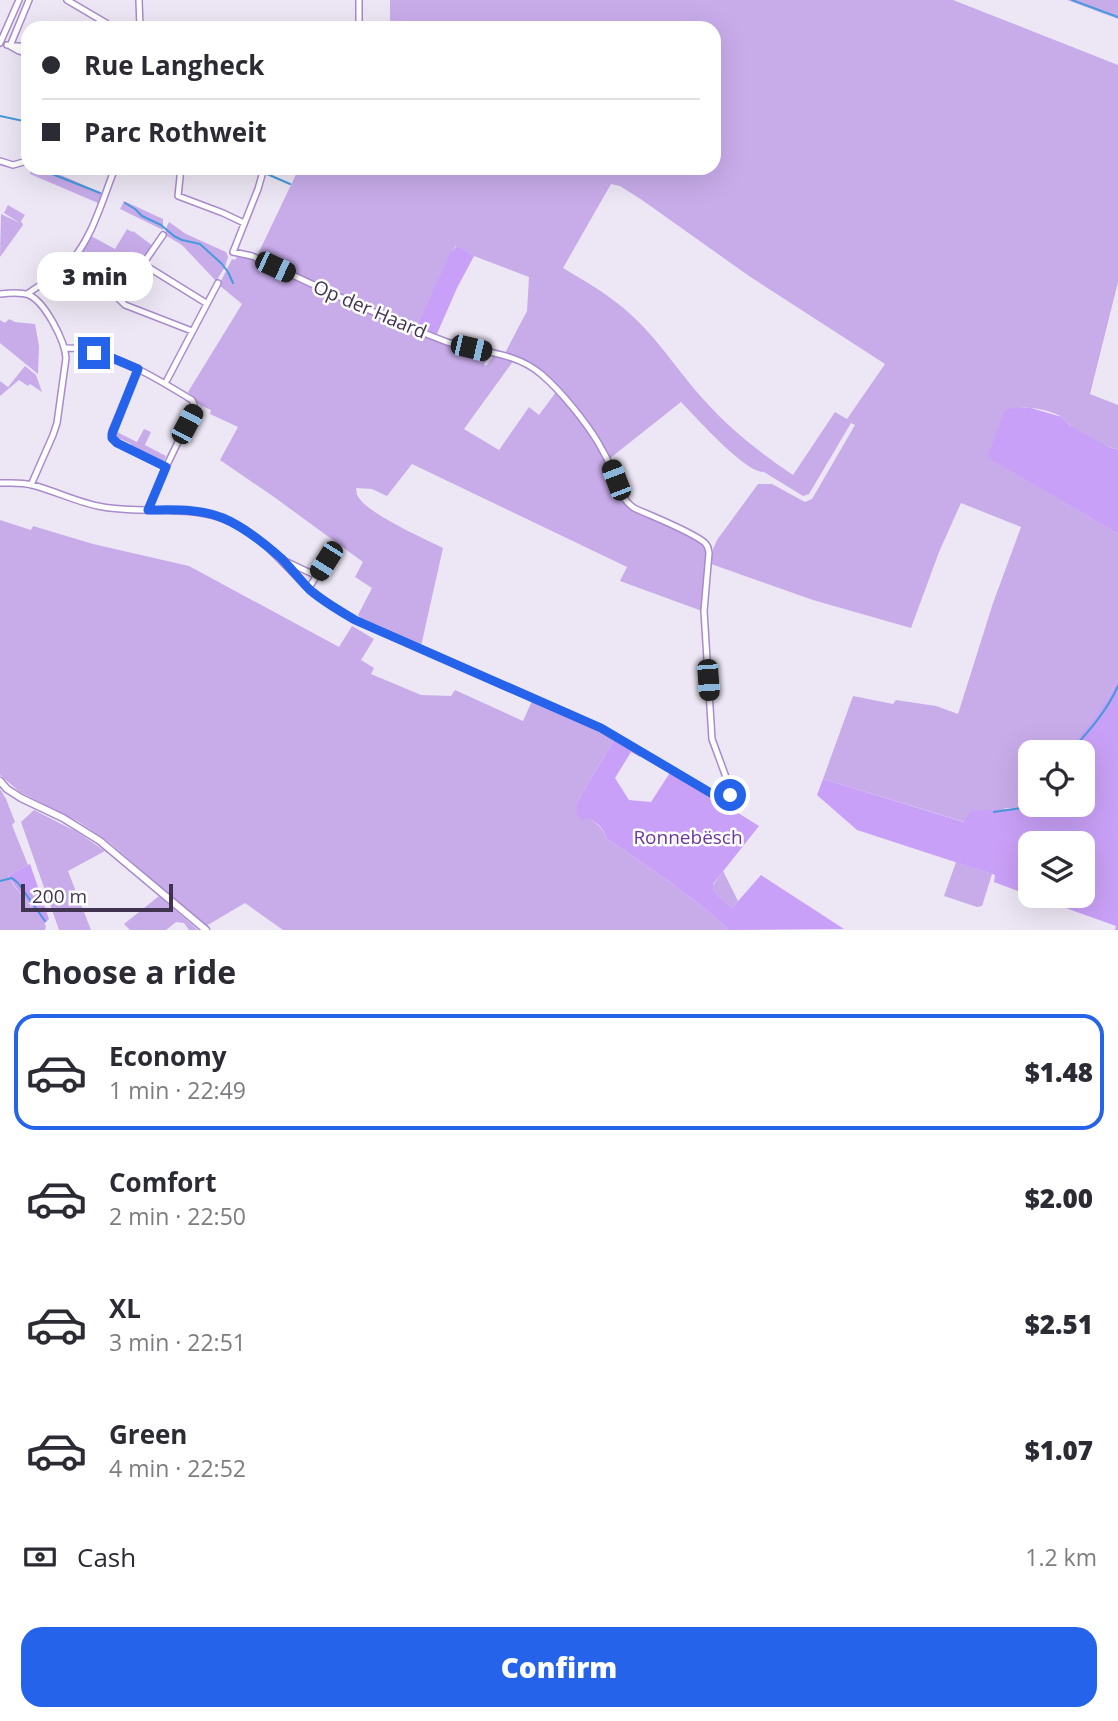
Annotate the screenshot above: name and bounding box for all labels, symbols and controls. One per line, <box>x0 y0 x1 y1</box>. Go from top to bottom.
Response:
text: Rue Langheck <box>84 47 264 83</box>
text: Parc Rothweit <box>84 114 266 150</box>
car <box>252 249 299 285</box>
callout: 3 min <box>36 252 152 300</box>
text: 3 min <box>62 260 128 292</box>
street label: Op der Haard <box>309 273 431 345</box>
car <box>449 333 494 363</box>
route end <box>78 337 110 369</box>
car <box>168 401 207 447</box>
car <box>599 457 634 503</box>
car <box>306 538 347 584</box>
car <box>697 658 720 702</box>
map controls <box>1018 740 1095 908</box>
button: locate <box>1018 740 1095 817</box>
route start <box>714 779 746 811</box>
park label: Ronnebësch <box>633 824 743 850</box>
button: layers <box>1018 831 1095 908</box>
scale bar <box>21 881 173 913</box>
text: 200 m <box>32 883 87 909</box>
text: Choose a ride <box>21 950 236 993</box>
text: Economy <box>109 1038 227 1074</box>
icon: car <box>25 1041 88 1104</box>
text: $1.48 <box>1025 1054 1093 1090</box>
text: 1 min · 22:49 <box>109 1074 246 1106</box>
text: Comfort <box>109 1164 216 1200</box>
icon: car <box>25 1167 88 1230</box>
text: $2.00 <box>1025 1180 1093 1216</box>
text: 2 min · 22:50 <box>109 1200 246 1232</box>
text: XL <box>109 1290 141 1326</box>
icon: car <box>25 1293 88 1356</box>
text: $2.51 <box>1025 1306 1093 1342</box>
text: 3 min · 22:51 <box>109 1326 246 1358</box>
text: Green <box>109 1416 187 1452</box>
icon: car <box>25 1419 88 1482</box>
text: $1.07 <box>1025 1432 1093 1468</box>
text: 4 min · 22:52 <box>109 1452 246 1484</box>
icon: cash <box>21 1538 59 1576</box>
text: Cash <box>77 1539 136 1575</box>
text: 1.2 km <box>1025 1541 1097 1573</box>
button: Confirm <box>21 1627 1097 1707</box>

